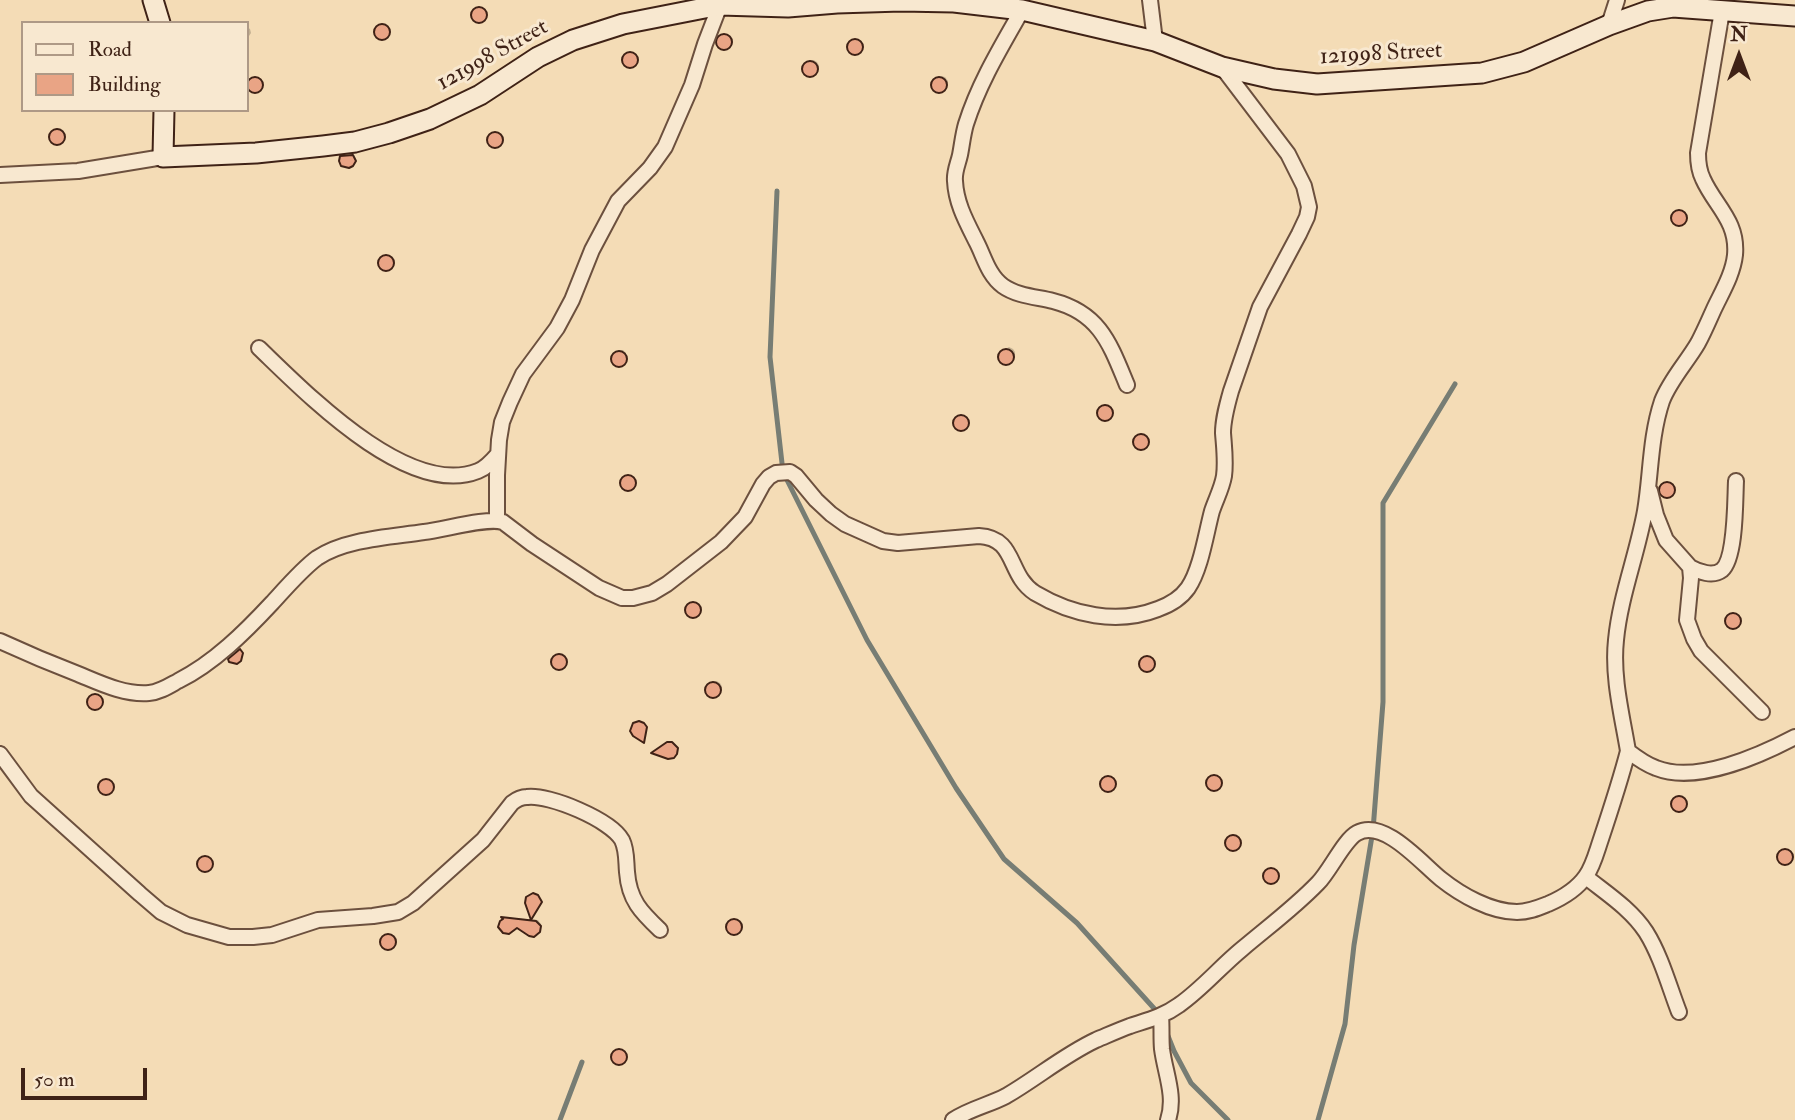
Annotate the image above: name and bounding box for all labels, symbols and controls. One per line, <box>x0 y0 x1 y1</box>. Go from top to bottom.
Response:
street label: 121998 Street <box>433 14 553 98</box>
legend <box>21 21 248 112</box>
north arrow <box>1704 21 1774 91</box>
text: N <box>1730 23 1748 47</box>
text: Road <box>88 36 132 63</box>
street label: 121998 Street <box>1319 38 1443 72</box>
text: Building <box>88 71 161 98</box>
scale bar <box>24 1054 150 1098</box>
text: 50 m <box>34 1066 75 1093</box>

